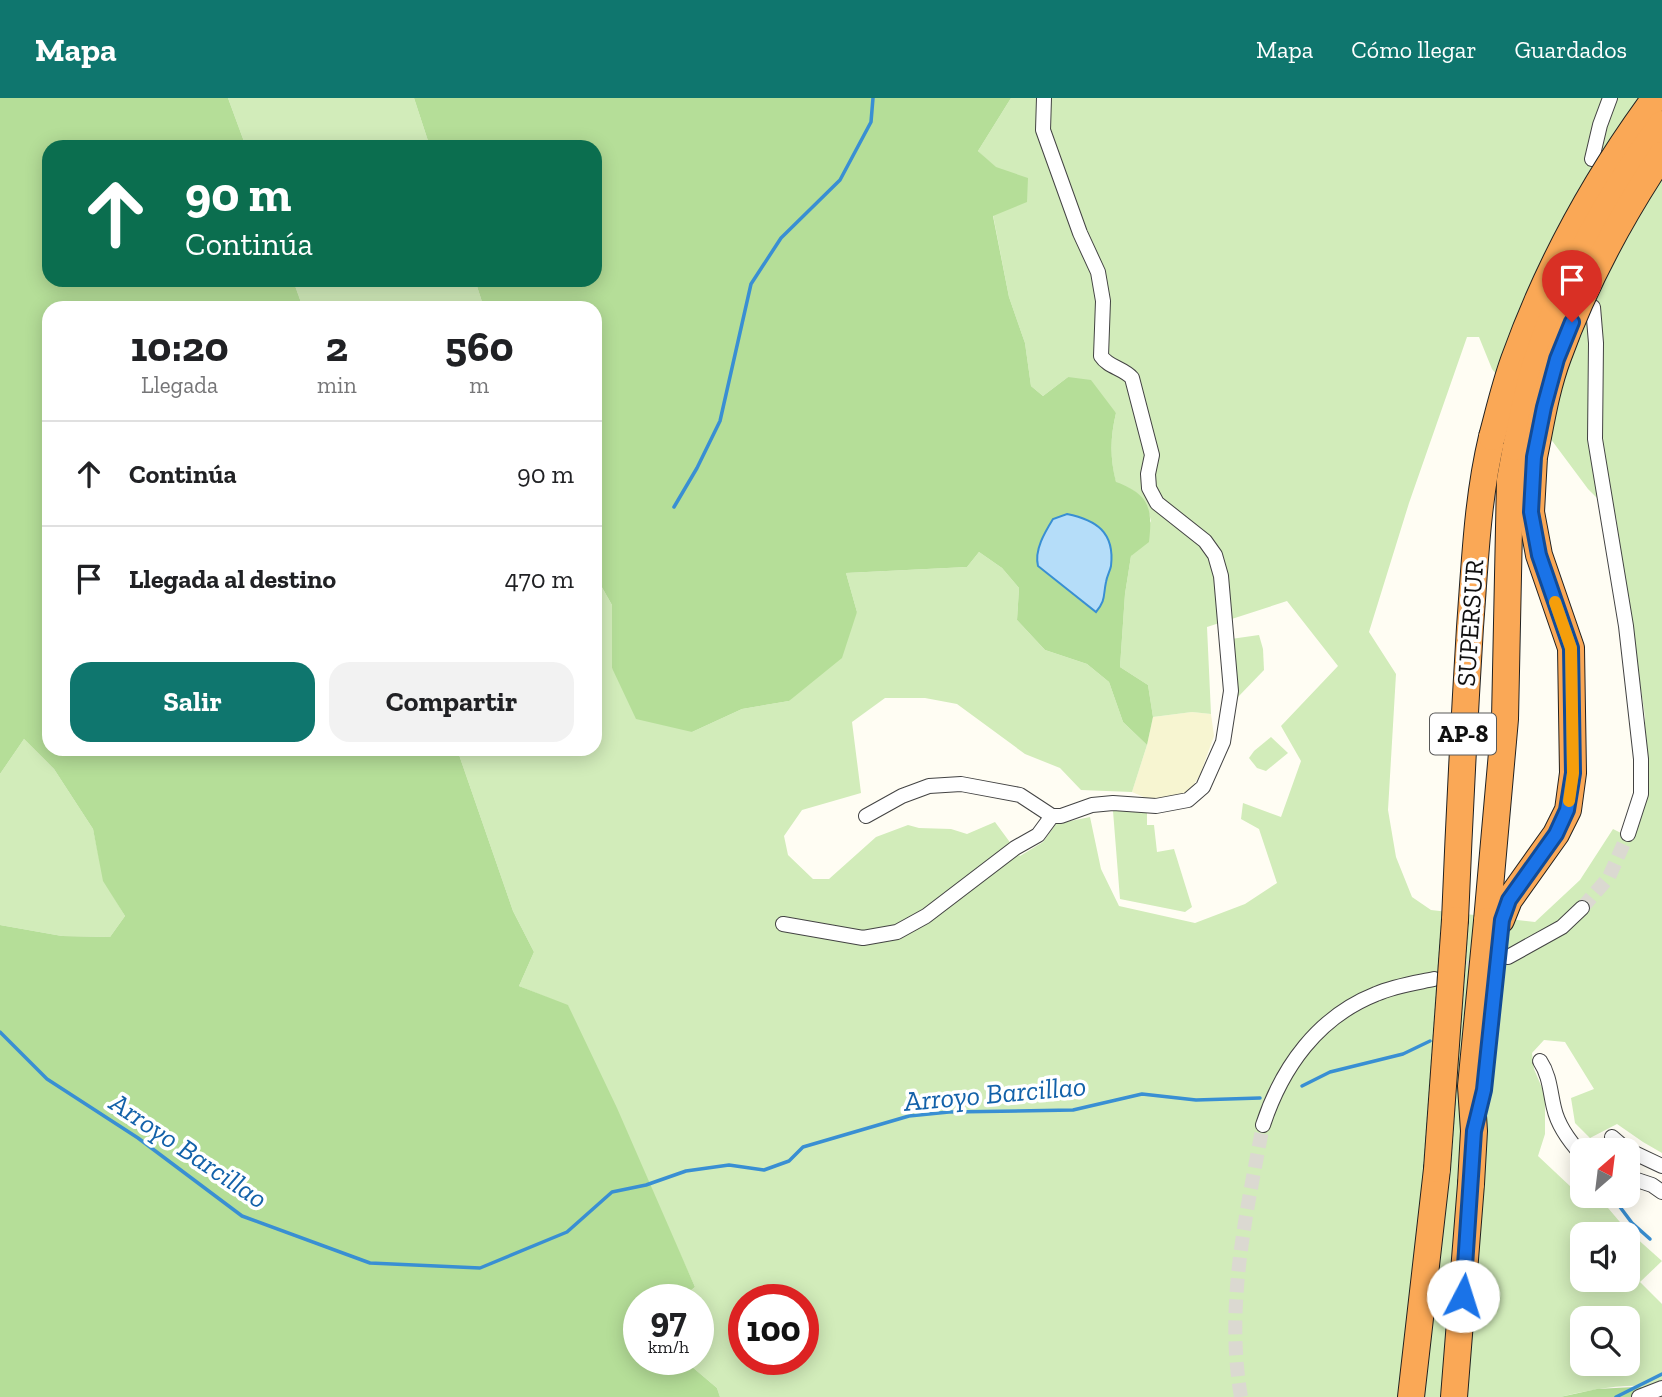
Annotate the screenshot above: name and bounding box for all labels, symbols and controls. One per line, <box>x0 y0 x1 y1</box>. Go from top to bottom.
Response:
text: Mapa <box>35 30 117 69</box>
text: Mapa <box>1256 35 1313 64</box>
text: Cómo llegar <box>1351 35 1477 64</box>
text: Guardados <box>1515 35 1627 64</box>
text: 90 m <box>185 165 292 224</box>
icon: ahead <box>70 168 161 259</box>
text: Continúa <box>185 225 313 263</box>
pin <box>1542 250 1602 322</box>
icon: arrive <box>1553 261 1591 299</box>
text: 10:20 <box>130 321 229 372</box>
text: 2 <box>326 321 348 372</box>
text: 560 <box>445 321 514 372</box>
text: Llegada <box>141 371 218 399</box>
text: min <box>317 371 357 399</box>
text: m <box>469 371 489 399</box>
icon: ahead <box>70 455 108 493</box>
text: Continúa <box>129 458 237 490</box>
text: 90 m <box>517 458 574 490</box>
street label: SUPERSUR <box>1450 558 1490 688</box>
icon: arrive <box>70 560 108 598</box>
text: Llegada al destino <box>129 563 336 595</box>
text: 470 m <box>505 563 574 595</box>
button: Salir <box>70 662 315 742</box>
button: Compartir <box>329 662 574 742</box>
road number: AP-8 <box>1430 714 1496 754</box>
water label: Arroyo Barcillao <box>902 1069 1088 1118</box>
water label: Arroyo Barcillao <box>103 1085 274 1215</box>
north arrow <box>1570 1138 1640 1208</box>
map controls <box>1570 1138 1640 1376</box>
button: sound <box>1570 1222 1640 1292</box>
position arrow <box>1426 1259 1500 1333</box>
speed limit sign: 100 <box>728 1284 819 1375</box>
text: 97 <box>650 1299 687 1341</box>
button: search <box>1570 1306 1640 1376</box>
text: km/h <box>648 1336 689 1358</box>

